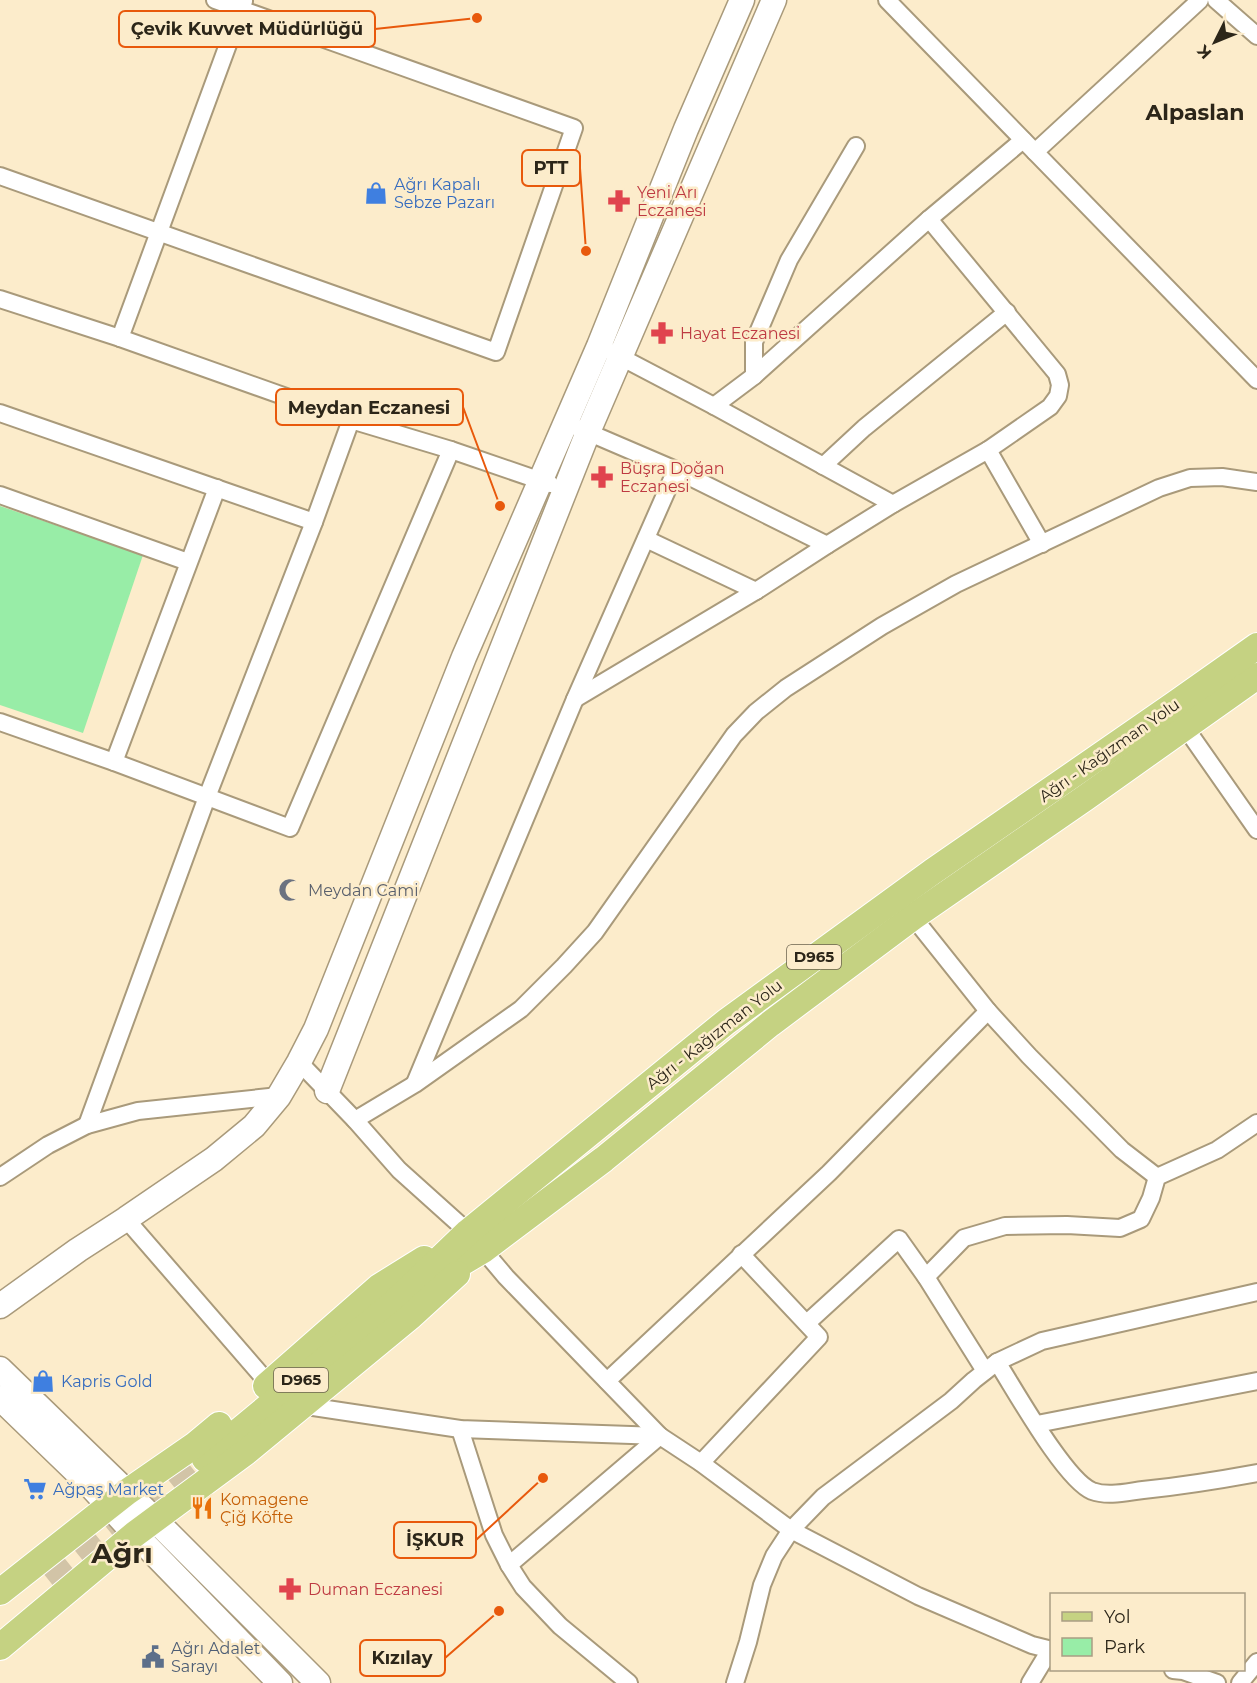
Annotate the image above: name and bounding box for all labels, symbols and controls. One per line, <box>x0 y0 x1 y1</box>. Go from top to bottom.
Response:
callout: Çevik Kuvvet Müdürlüğü <box>119 11 375 47</box>
north arrow <box>1185 12 1245 72</box>
text: Çevik Kuvvet Müdürlüğü <box>131 18 363 40</box>
text: K <box>1193 40 1215 63</box>
district label: Alpaslan <box>1144 99 1245 126</box>
callout: PTT <box>522 150 580 186</box>
text: PTT <box>534 157 569 179</box>
place label: Ağrı Kapalı Sebze Pazarı <box>394 175 495 212</box>
shop icon: Ağrı Kapalı Sebze Pazarı <box>363 180 389 206</box>
place label: Yeni Arı Eczanesi <box>637 183 707 220</box>
pharmacy icon: Yeni Arı Eczanesi <box>606 188 632 214</box>
pharmacy icon: Hayat Eczanesi <box>649 320 675 346</box>
place label: Hayat Eczanesi <box>680 324 800 343</box>
callout: Meydan Eczanesi <box>276 389 463 425</box>
text: Meydan Eczanesi <box>288 397 450 419</box>
place label: Büşra Doğan Eczanesi <box>620 459 725 496</box>
pharmacy icon: Büşra Doğan Eczanesi <box>589 464 615 490</box>
street label: Ağrı - Kağızman Yolu <box>1035 695 1183 806</box>
mosque icon: Meydan Cami <box>277 877 303 903</box>
place label: Meydan Cami <box>308 881 419 900</box>
road number: D965 <box>787 945 841 969</box>
street label: Ağrı - Kağızman Yolu <box>643 975 786 1093</box>
shop icon: Kapris Gold <box>30 1368 56 1394</box>
road number: D965 <box>274 1368 328 1392</box>
place label: Kapris Gold <box>61 1372 153 1391</box>
supermarket icon: Ağpaş Market <box>22 1476 48 1502</box>
place label: Ağpaş Market <box>53 1480 164 1499</box>
place label: Komagene Çiğ Köfte <box>220 1490 309 1527</box>
restaurant icon: Komagene Çiğ Köfte <box>189 1495 215 1521</box>
callout: İŞKUR <box>394 1522 476 1558</box>
text: İŞKUR <box>406 1529 464 1551</box>
district label: Ağrı <box>90 1536 153 1570</box>
pharmacy icon: Duman Eczanesi <box>277 1576 303 1602</box>
place label: Duman Eczanesi <box>308 1580 443 1599</box>
legend <box>1050 1593 1245 1671</box>
text: Yol <box>1104 1606 1130 1628</box>
text: Park <box>1104 1636 1145 1658</box>
place label: Ağrı Adalet Sarayı <box>171 1639 261 1676</box>
callout: Kızılay <box>360 1640 445 1676</box>
public building icon: Ağrı Adalet Sarayı <box>140 1644 166 1670</box>
text: Kızılay <box>372 1647 433 1669</box>

